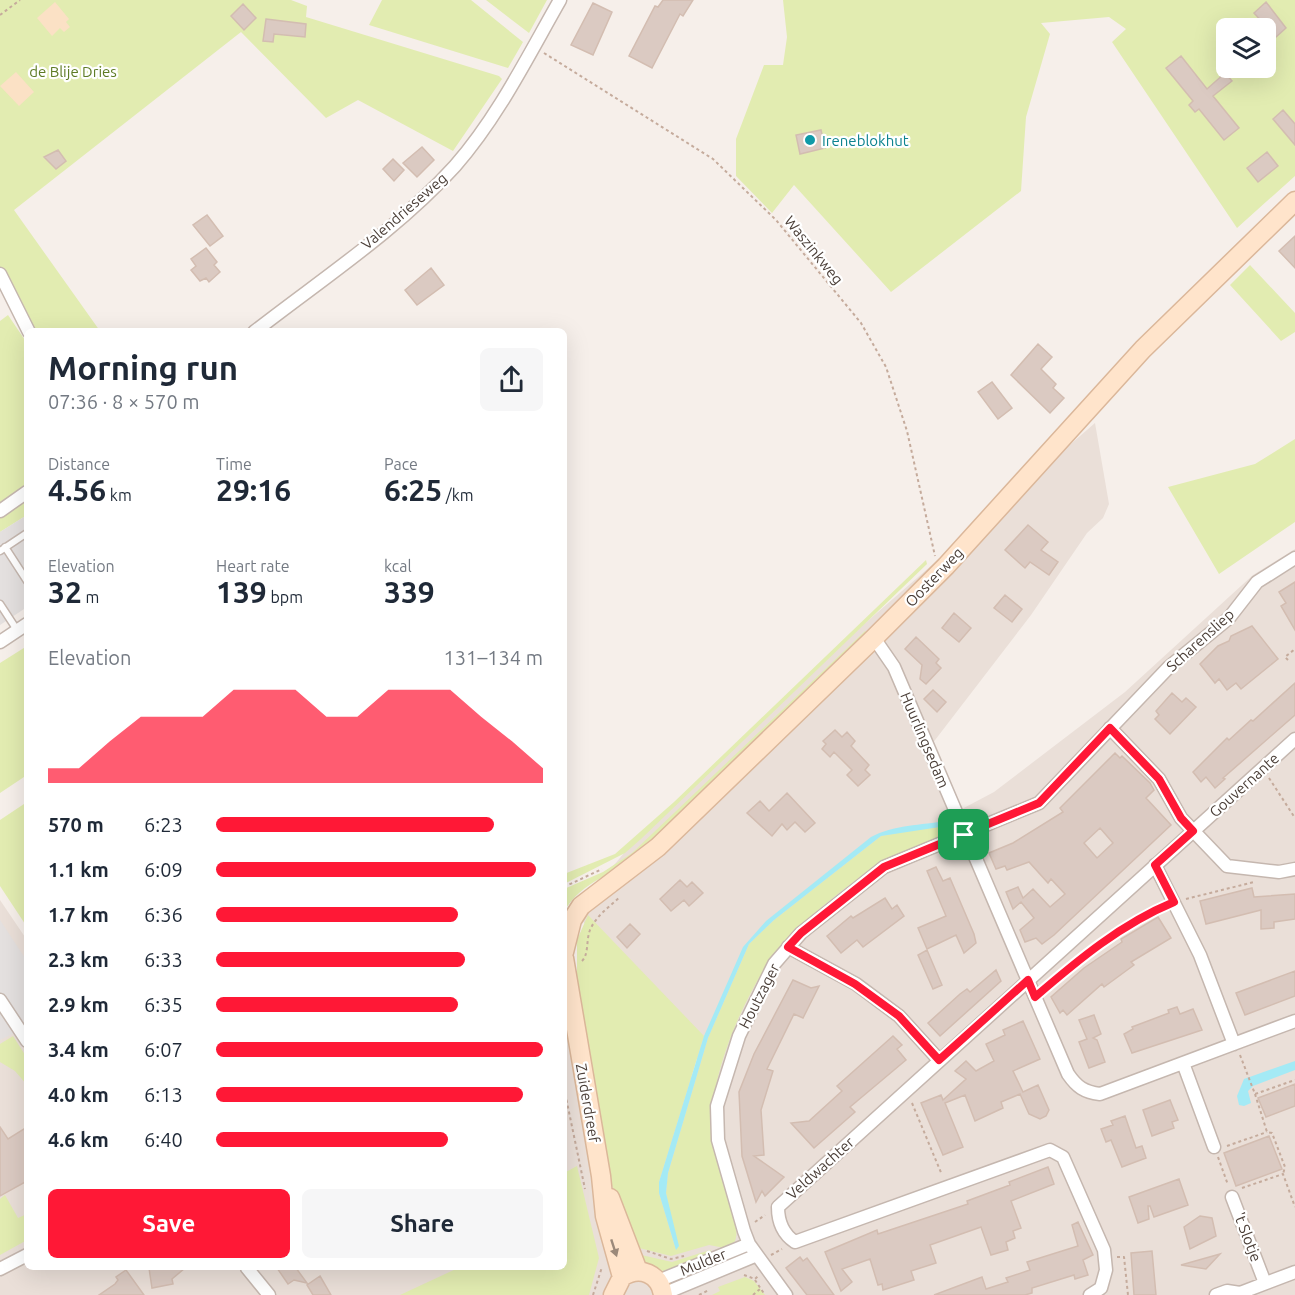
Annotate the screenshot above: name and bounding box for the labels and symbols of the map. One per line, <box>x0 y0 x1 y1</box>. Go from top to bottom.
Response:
park label: de Blije Dries <box>29 63 117 80</box>
place label: Ireneblokhut <box>822 132 909 149</box>
marker: Ireneblokhut <box>803 133 817 147</box>
street label: Valendrieseweg <box>358 169 450 253</box>
street label: Waszinkweg <box>781 212 847 288</box>
street label: Oosterweg <box>902 544 966 610</box>
street label: Scharensliep <box>1163 605 1237 675</box>
street label: Huurlingsedam <box>897 690 953 790</box>
street label: Gouvernante <box>1206 749 1282 821</box>
pin <box>938 809 989 860</box>
street label: Houtzager <box>735 960 783 1031</box>
street label: Zuiderdreef <box>573 1062 603 1144</box>
street label: Veldwachter <box>783 1133 857 1203</box>
street label: 't Slotje <box>1231 1210 1265 1264</box>
one-way arrow <box>610 1239 619 1257</box>
street label: Mulder <box>677 1245 729 1279</box>

